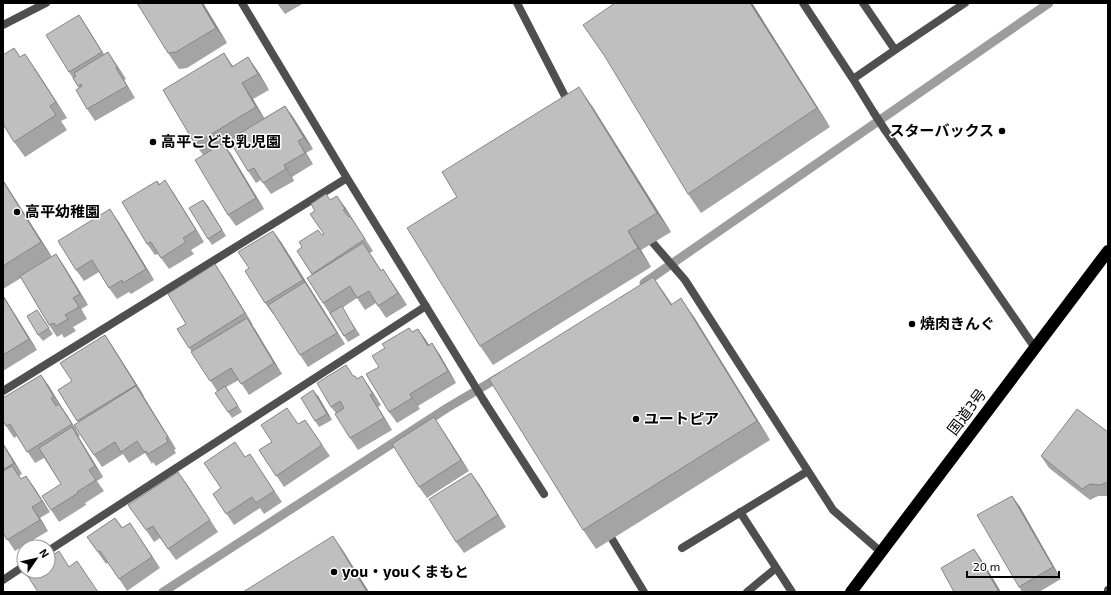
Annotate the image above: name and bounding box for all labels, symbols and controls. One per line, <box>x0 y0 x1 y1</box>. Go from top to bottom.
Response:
place label: スターバックス <box>890 121 994 139</box>
marker: スターバックス <box>997 126 1007 136</box>
place label: 高平こども乳児園 <box>161 132 281 150</box>
marker: 高平こども乳児園 <box>148 137 158 147</box>
place label: 高平幼稚園 <box>25 202 100 220</box>
marker: 高平幼稚園 <box>12 207 22 217</box>
place label: 焼肉きんぐ <box>920 314 995 332</box>
marker: 焼肉きんぐ <box>907 319 917 329</box>
street label: 国道3号 <box>943 385 989 438</box>
place label: ユートピア <box>644 409 719 427</box>
marker: ユートピア <box>631 414 641 424</box>
north arrow <box>16 539 56 579</box>
text: N <box>37 546 52 560</box>
scale bar <box>967 553 1059 579</box>
text: 20 m <box>973 559 1000 573</box>
place label: you・youくまもと <box>342 562 469 581</box>
marker: you・youくまもと <box>329 567 339 577</box>

